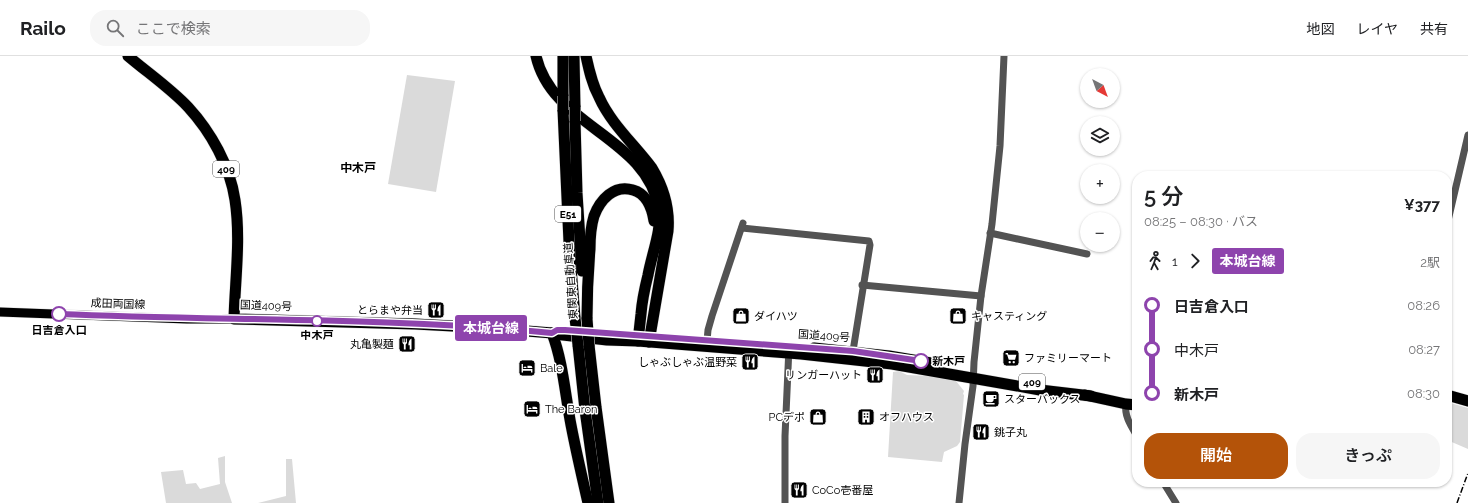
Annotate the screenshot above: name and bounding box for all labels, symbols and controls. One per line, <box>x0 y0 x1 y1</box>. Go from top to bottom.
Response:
search box <box>90 10 370 46</box>
text: Railo <box>20 17 66 39</box>
icon: search <box>104 17 126 39</box>
text: ここで検索 <box>136 20 211 38</box>
text: 地図 <box>1306 21 1334 37</box>
text: レイヤ <box>1356 21 1398 37</box>
text: 共有 <box>1420 21 1448 37</box>
north arrow <box>1080 68 1120 108</box>
map controls <box>1080 68 1120 252</box>
button: layers <box>1080 116 1120 156</box>
road number: 409 <box>213 161 239 177</box>
district label: 中木戸 <box>340 161 376 175</box>
button: + <box>1080 164 1120 204</box>
text: 5 分 <box>1144 183 1184 209</box>
text: ¥377 <box>1404 196 1440 214</box>
road number: E51 <box>555 206 581 222</box>
button: − <box>1080 212 1120 252</box>
text: 08:25 – 08:30 · バス <box>1144 214 1258 229</box>
street label: 東関東自動車道 <box>562 242 580 320</box>
icon: walk <box>1144 250 1166 272</box>
icon: forward <box>1184 250 1206 272</box>
text: 本城台線 <box>1220 253 1276 269</box>
text: 1 <box>1172 254 1178 269</box>
text: 2駅 <box>1420 255 1440 270</box>
street label: 成田両国線 <box>90 297 146 311</box>
text: 日吉倉入口 <box>1174 298 1249 316</box>
text: 08:26 <box>1407 298 1440 313</box>
street label: 国道409号 <box>240 299 292 313</box>
restaurant icon: とらまや弁当 <box>426 300 446 320</box>
place label: とらまや弁当 <box>357 304 423 317</box>
marker: 日吉倉入口 <box>51 306 67 322</box>
shop icon: ダイハツ <box>731 306 751 326</box>
shop icon: キャスティング <box>948 306 968 326</box>
place label: ダイハツ <box>754 310 798 323</box>
place label: キャスティング <box>971 310 1047 323</box>
marker: 中木戸 <box>311 315 323 327</box>
line badge: 本城台線 <box>463 315 519 341</box>
text: 本城台線 <box>463 320 519 336</box>
place label: 日吉倉入口 <box>32 324 87 337</box>
street label: 国道409号 <box>798 328 850 344</box>
place label: 中木戸 <box>301 329 334 342</box>
restaurant icon: 丸亀製麺 <box>397 334 417 354</box>
place label: 丸亀製麺 <box>350 338 394 351</box>
text: 中木戸 <box>1174 342 1219 360</box>
text: 08:27 <box>1408 342 1440 357</box>
supermarket icon: ファミリーマート <box>1001 348 1021 368</box>
restaurant icon: しゃぶしゃぶ温野菜 <box>740 352 760 372</box>
place label: ファミリーマート <box>1024 352 1112 365</box>
marker: 新木戸 <box>913 353 929 369</box>
place label: 新木戸 <box>932 355 965 368</box>
place label: しゃぶしゃぶ温野菜 <box>638 356 737 369</box>
hotel icon: Bale <box>517 358 537 378</box>
place label: Bale <box>540 362 563 375</box>
restaurant icon: リンガーハット <box>865 365 885 385</box>
place label: リンガーハット <box>785 369 862 382</box>
road number: 409 <box>1019 374 1045 390</box>
text: 新木戸 <box>1174 386 1219 404</box>
text: 08:30 <box>1407 386 1440 401</box>
cafe icon: スターバックス <box>981 389 1001 409</box>
place label: スターバックス <box>1004 393 1081 406</box>
hotel icon: The Baron <box>522 399 542 419</box>
place label: The Baron <box>545 403 597 416</box>
shop icon: PCデポ <box>808 407 828 427</box>
building icon: オフハウス <box>856 407 876 427</box>
place label: PCデポ <box>769 411 805 424</box>
place label: オフハウス <box>879 411 934 424</box>
restaurant icon: 銚子丸 <box>971 422 991 442</box>
place label: 銚子丸 <box>994 426 1027 439</box>
button: 開始 <box>1144 433 1288 479</box>
button: きっぷ <box>1296 433 1440 479</box>
restaurant icon: CoCo壱番屋 <box>789 480 809 500</box>
place label: CoCo壱番屋 <box>812 484 873 497</box>

